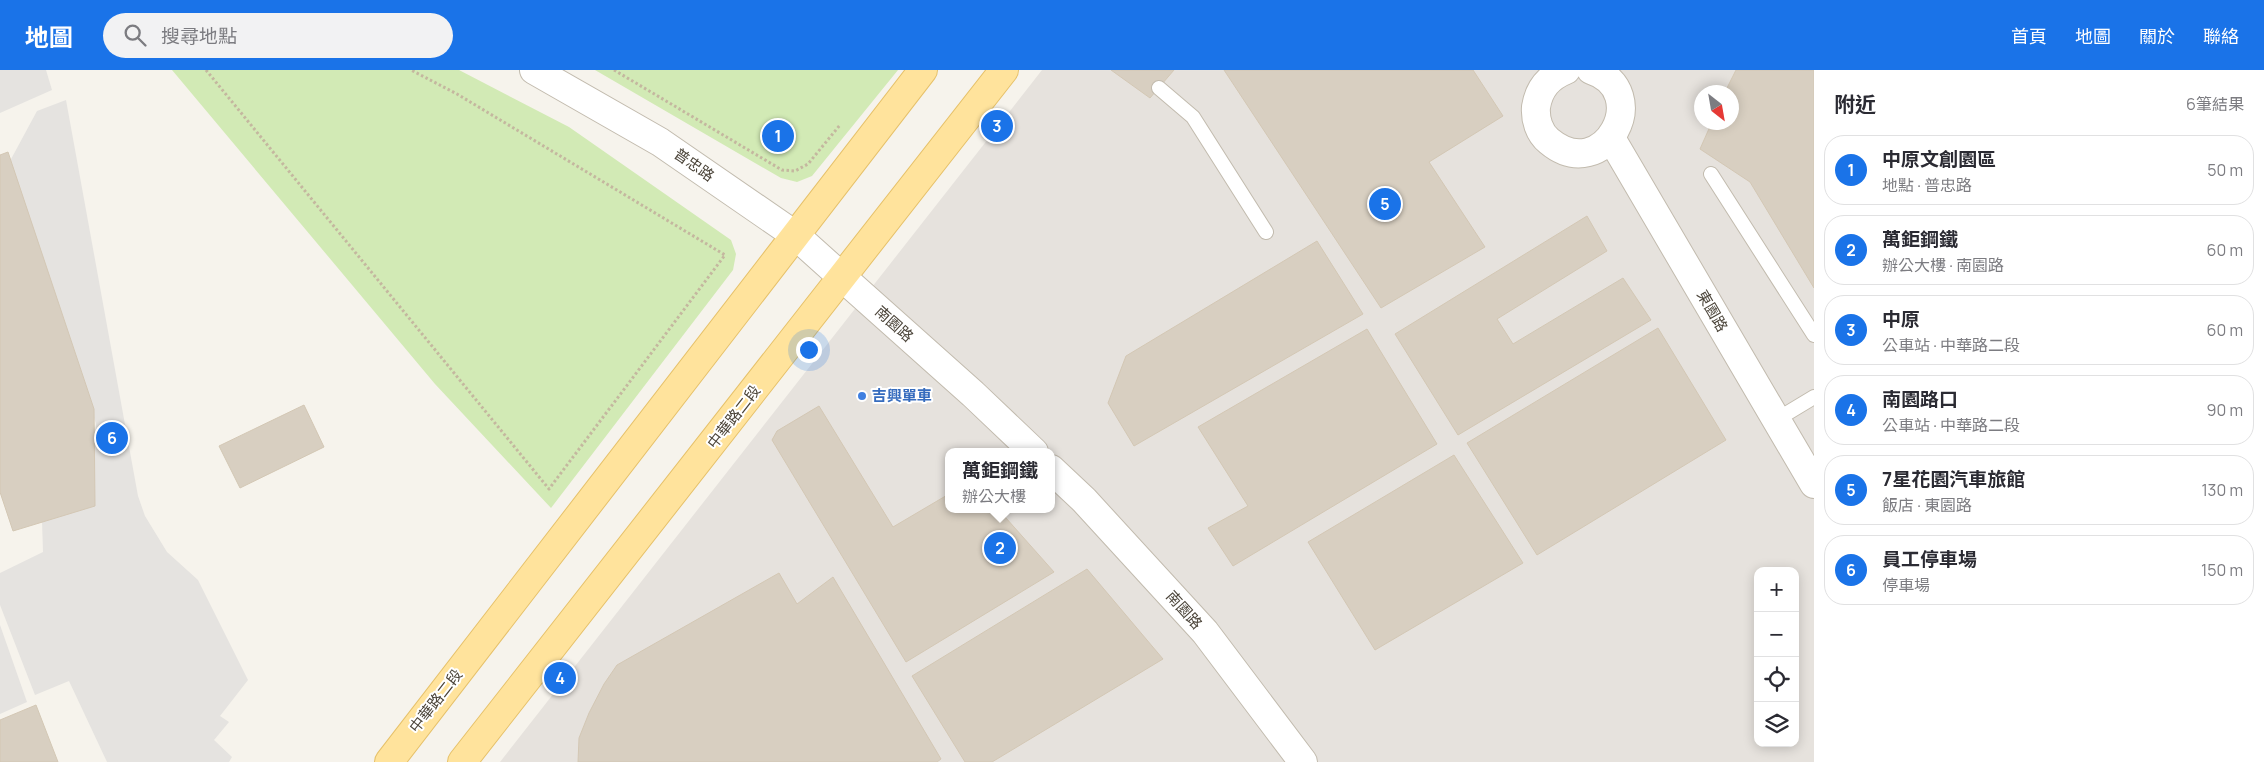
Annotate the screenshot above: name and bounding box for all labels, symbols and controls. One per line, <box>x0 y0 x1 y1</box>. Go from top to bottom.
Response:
search box <box>103 13 453 58</box>
text: 地圖 <box>25 20 73 53</box>
icon: search <box>121 21 149 49</box>
text: 搜尋地點 <box>161 23 237 49</box>
text: 首頁 <box>2011 24 2047 48</box>
text: 地圖 <box>2075 24 2111 48</box>
text: 關於 <box>2139 24 2175 48</box>
text: 聯絡 <box>2203 24 2239 48</box>
north arrow <box>1694 85 1739 130</box>
text: 附近 <box>1834 90 1876 118</box>
text: 6筆結果 <box>2186 93 2244 115</box>
pin: 3 <box>981 107 1013 145</box>
pin: 1 <box>762 117 794 155</box>
street label: 普忠路 <box>670 143 719 186</box>
text: 中原文創園區 <box>1882 146 1996 172</box>
text: 1 <box>1847 159 1855 181</box>
text: 50 m <box>2207 159 2243 181</box>
text: 地點 · 普忠路 <box>1882 174 1972 196</box>
pin: 5 <box>1369 185 1401 223</box>
text: 萬鉅鋼鐵 <box>1882 226 1958 252</box>
text: 2 <box>1846 239 1856 261</box>
text: 60 m <box>2207 239 2243 261</box>
text: 辦公大樓 · 南園路 <box>1882 254 2004 276</box>
street label: 東園路 <box>1692 286 1733 335</box>
street label: 南園路 <box>871 301 918 346</box>
text: 中原 <box>1882 306 1920 332</box>
text: 3 <box>1846 319 1856 341</box>
text: 60 m <box>2207 319 2243 341</box>
text: 公車站 · 中華路二段 <box>1882 334 2020 356</box>
your location <box>796 337 822 363</box>
street label: 中華路二段 <box>702 381 765 453</box>
place label: 吉興單車 <box>872 385 932 406</box>
text: 南園路口 <box>1882 386 1958 412</box>
marker: 吉興單車 <box>856 390 868 402</box>
text: 4 <box>1846 399 1856 421</box>
text: 90 m <box>2207 399 2243 421</box>
text: 公車站 · 中華路二段 <box>1882 414 2020 436</box>
pin: 6 <box>96 419 128 457</box>
popup <box>945 448 1055 513</box>
text: 萬鉅鋼鐵 <box>962 457 1038 483</box>
text: 7星花園汽車旅館 <box>1882 466 2025 492</box>
text: 5 <box>1846 479 1856 501</box>
text: 130 m <box>2201 479 2243 501</box>
text: 辦公大樓 <box>962 485 1026 507</box>
text: 飯店 · 東園路 <box>1882 494 1972 516</box>
pin: 2 <box>984 529 1016 567</box>
text: 員工停車場 <box>1882 546 1977 572</box>
text: 6 <box>1846 559 1856 581</box>
text: 150 m <box>2201 559 2243 581</box>
map controls <box>1754 567 1799 747</box>
button: + <box>1754 567 1799 612</box>
text: 停車場 <box>1882 574 1930 596</box>
street label: 南園路 <box>1162 586 1207 633</box>
button: − <box>1754 612 1799 657</box>
button: locate <box>1754 657 1799 702</box>
pin: 4 <box>544 659 576 697</box>
street label: 中華路二段 <box>404 665 467 737</box>
button: layers <box>1754 702 1799 747</box>

